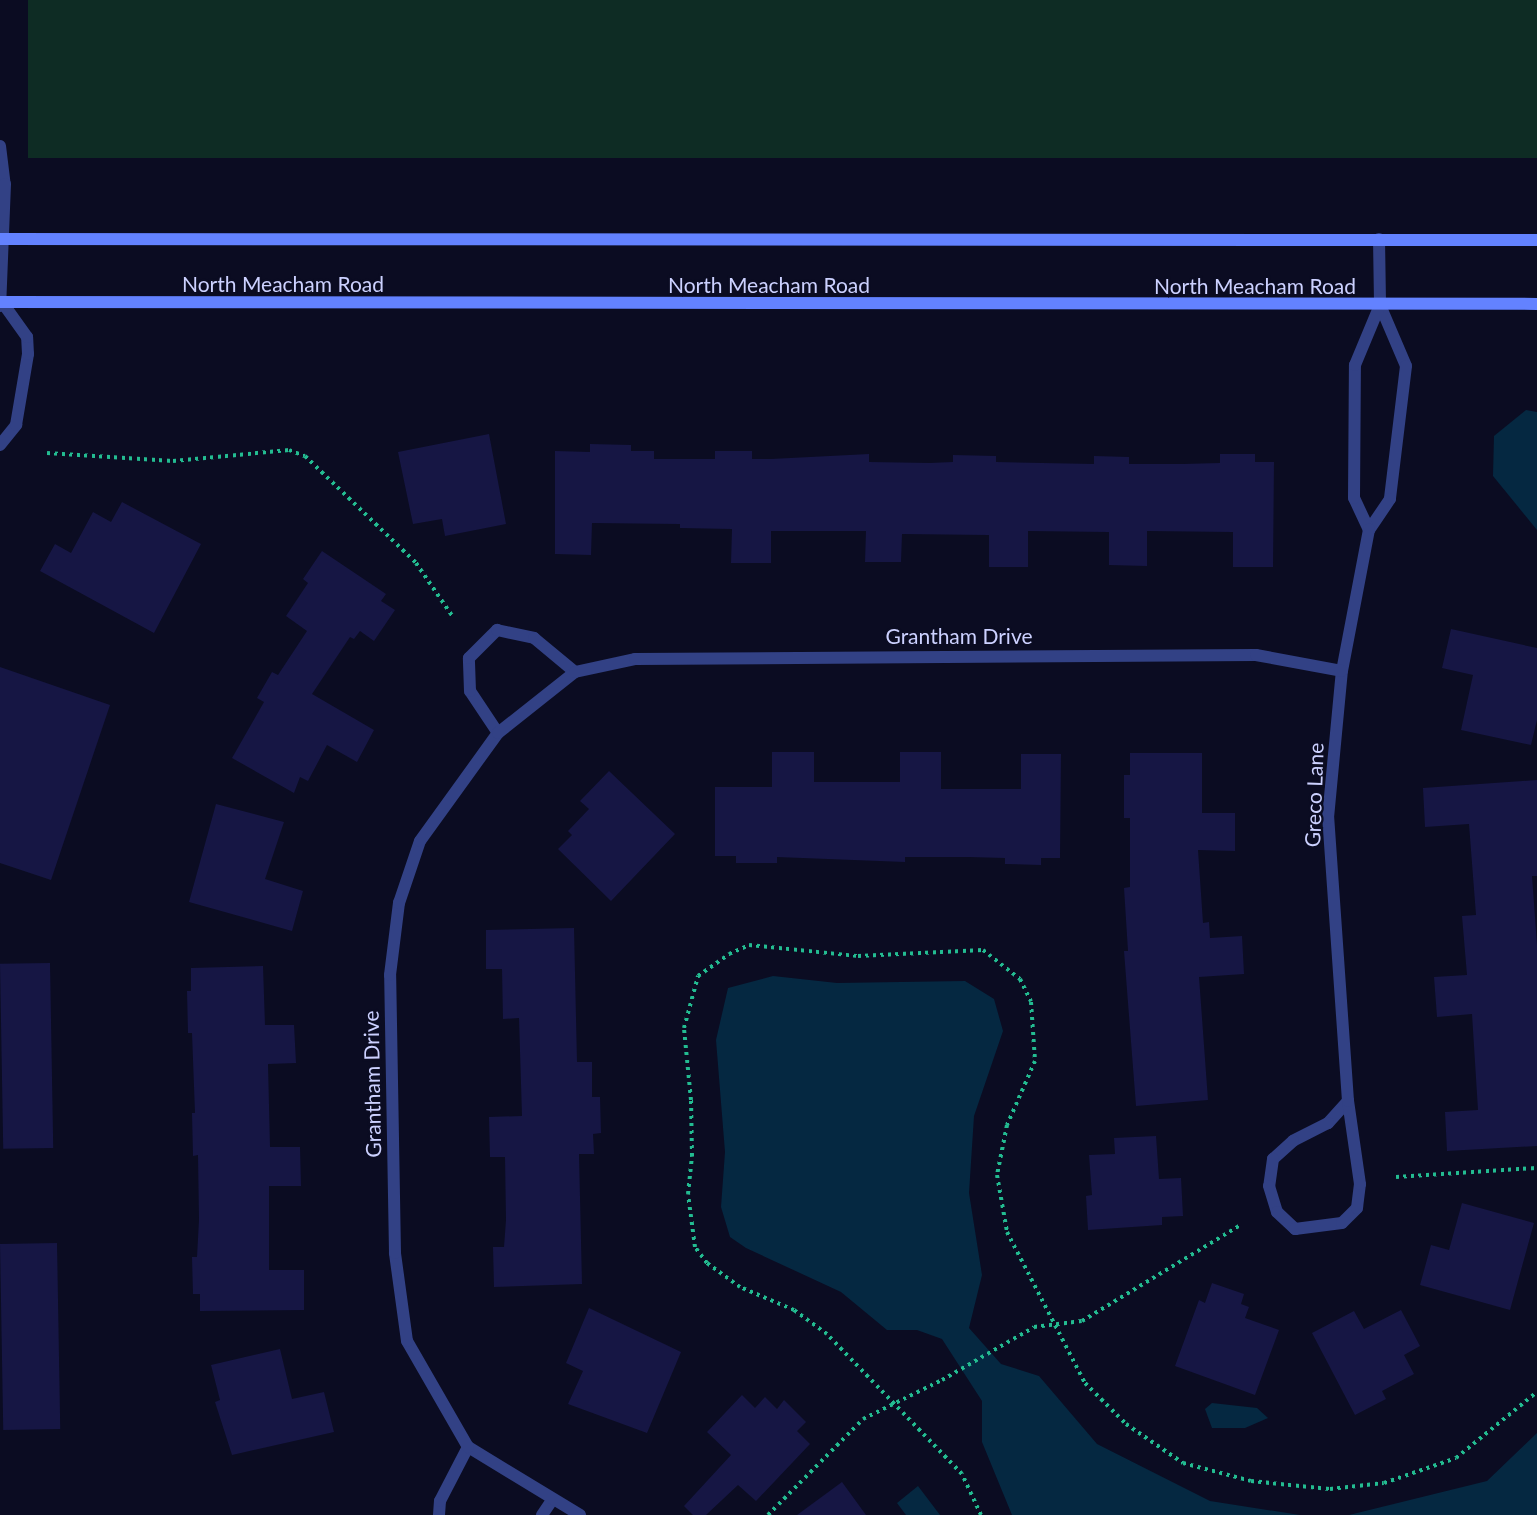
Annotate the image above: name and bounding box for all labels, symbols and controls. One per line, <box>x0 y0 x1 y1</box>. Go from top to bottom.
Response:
street label: North Meacham Road <box>182 271 384 297</box>
street label: North Meacham Road <box>668 272 870 298</box>
street label: North Meacham Road <box>1154 273 1356 299</box>
street label: Grantham Drive <box>885 623 1033 649</box>
street label: Greco Lane <box>1300 742 1328 848</box>
street label: Grantham Drive <box>358 1010 386 1158</box>

